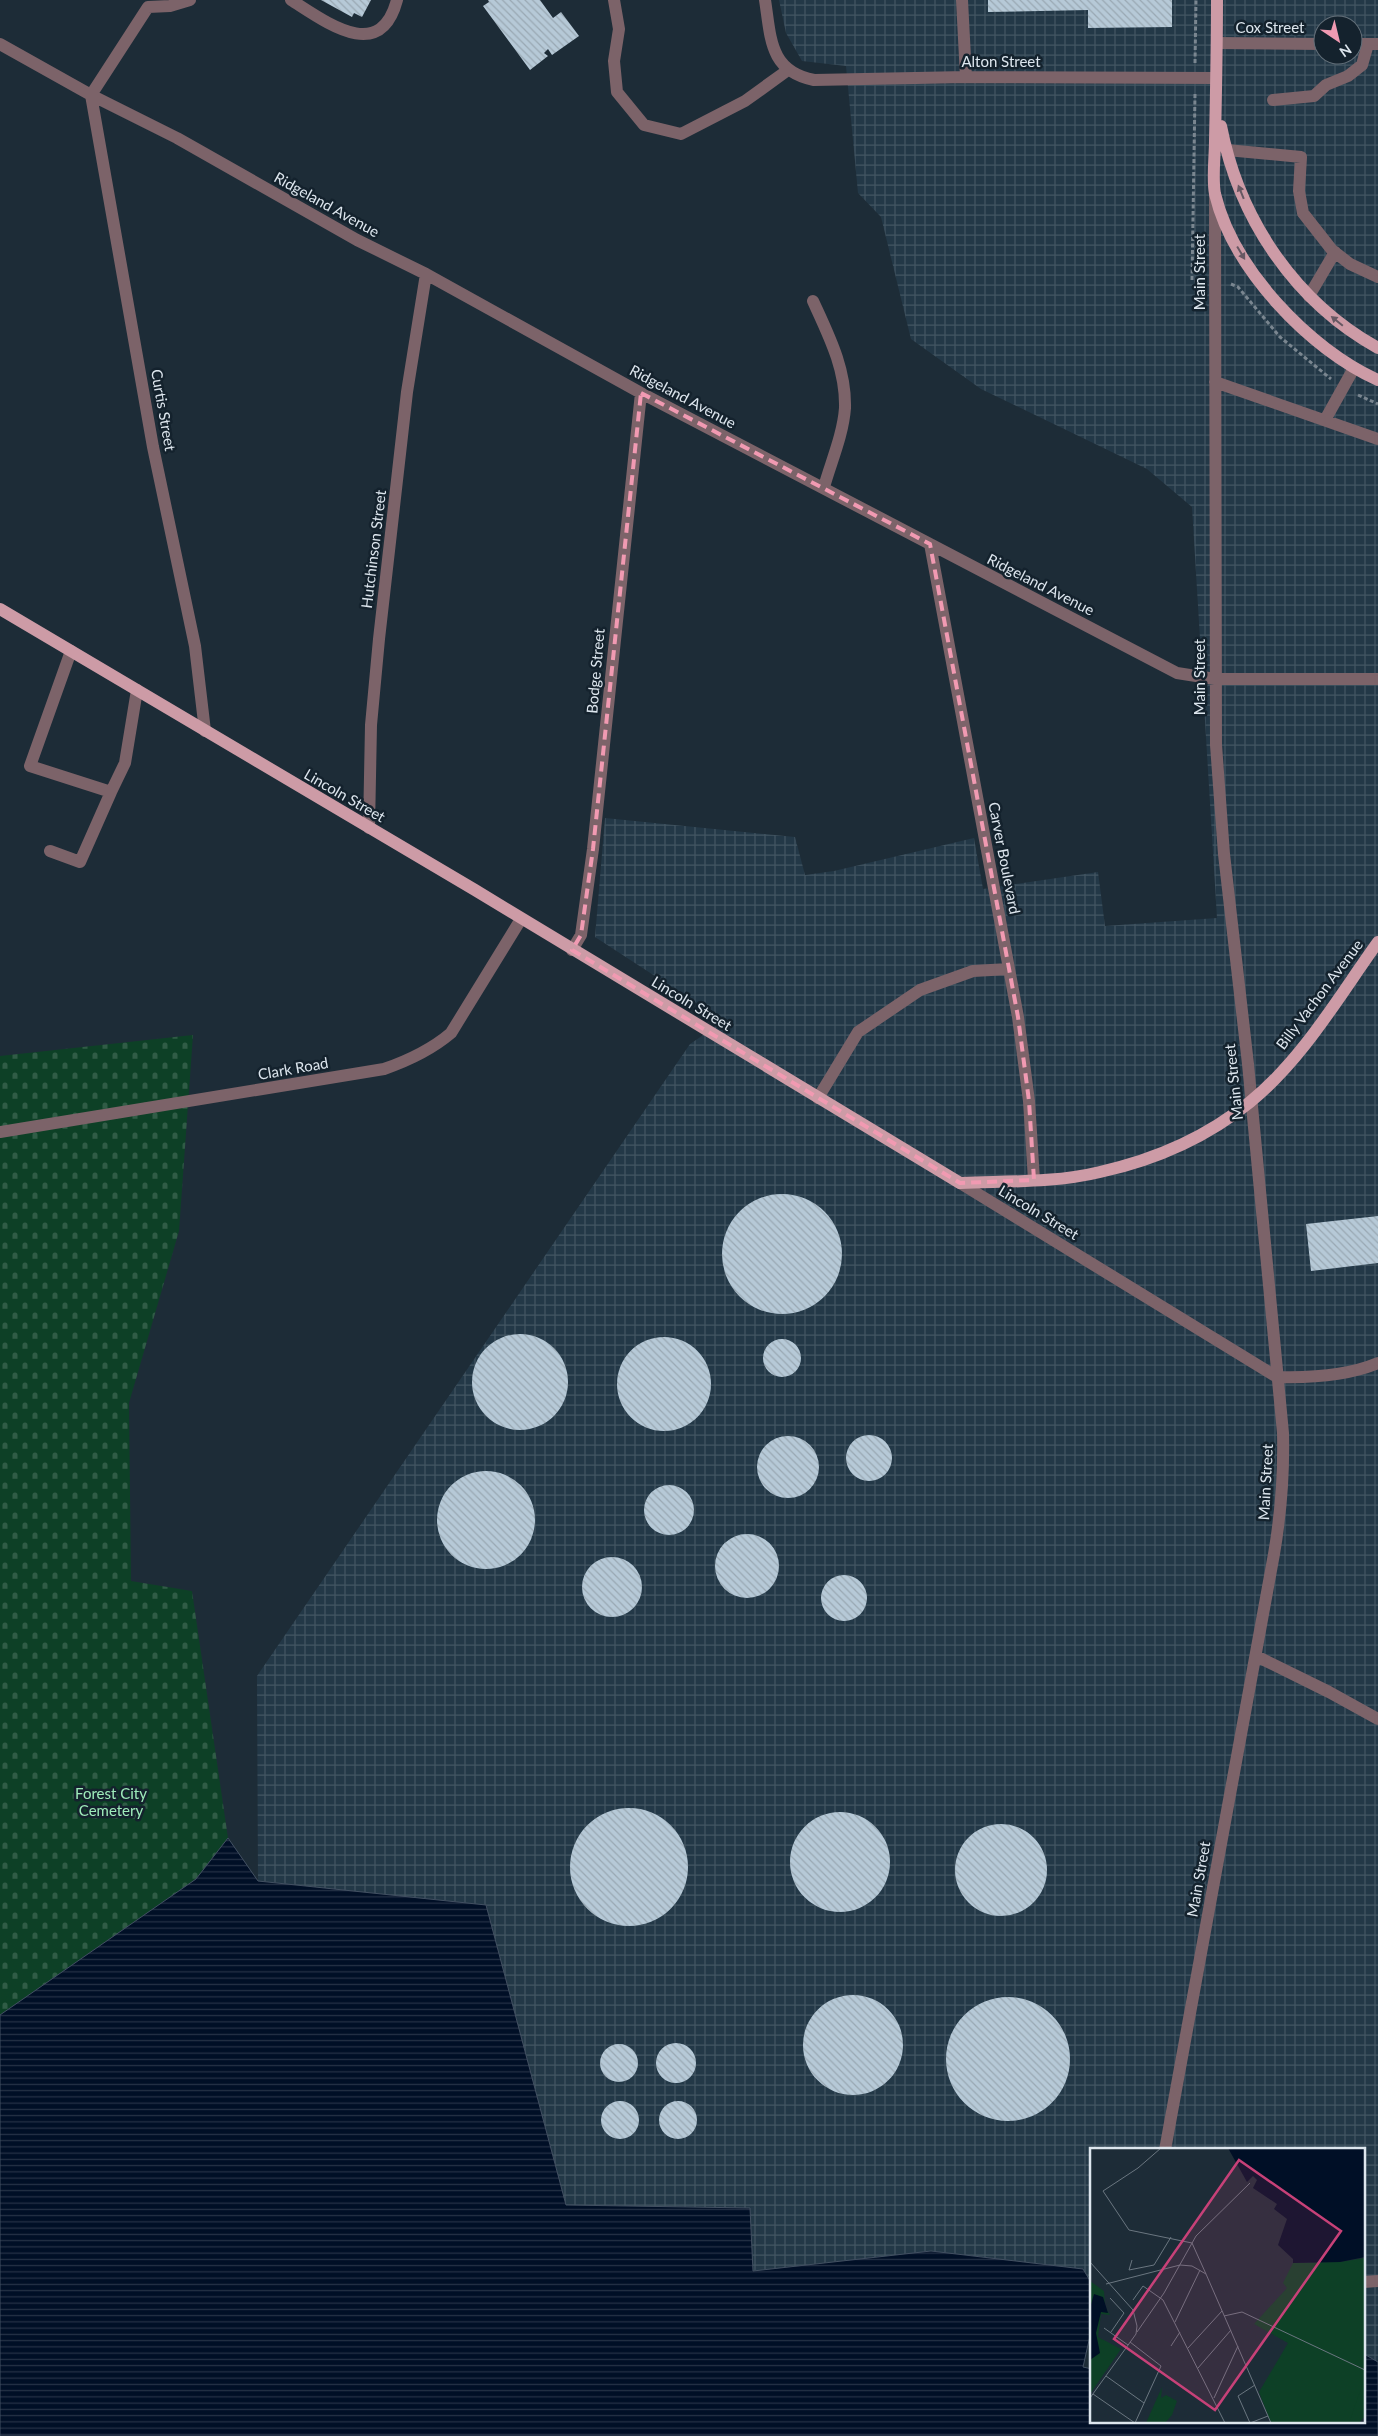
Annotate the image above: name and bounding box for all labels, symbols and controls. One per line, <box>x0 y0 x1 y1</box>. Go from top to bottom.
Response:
north arrow <box>1313 15 1363 65</box>
street label: Cox Street <box>1236 18 1305 36</box>
text: N <box>1336 41 1355 61</box>
street label: Alton Street <box>961 52 1041 70</box>
street label: Ridgeland Avenue <box>271 168 383 240</box>
one-way arrow <box>1237 185 1245 200</box>
street label: Main Street <box>1190 233 1208 310</box>
one-way arrow <box>1237 246 1246 259</box>
one-way arrow <box>1331 316 1344 327</box>
street label: Ridgeland Avenue <box>627 360 739 432</box>
street label: Curtis Street <box>148 368 180 453</box>
street label: Hutchinson Street <box>357 488 389 609</box>
street label: Ridgeland Avenue <box>984 549 1098 619</box>
street label: Bodge Street <box>582 627 608 714</box>
street label: Main Street <box>1190 638 1208 715</box>
street label: Lincoln Street <box>301 765 389 826</box>
street label: Carver Boulevard <box>985 800 1025 916</box>
street label: Billy Vachon Avenue <box>1272 935 1366 1052</box>
street label: Lincoln Street <box>649 972 736 1034</box>
street label: Main Street <box>1220 1042 1246 1121</box>
street label: Clark Road <box>256 1053 330 1083</box>
street label: Lincoln Street <box>996 1181 1083 1243</box>
street label: Main Street <box>1254 1443 1276 1521</box>
park label: Forest City Cemetery <box>75 1784 147 1819</box>
street label: Main Street <box>1182 1839 1214 1918</box>
inset map <box>1090 2148 1366 2424</box>

